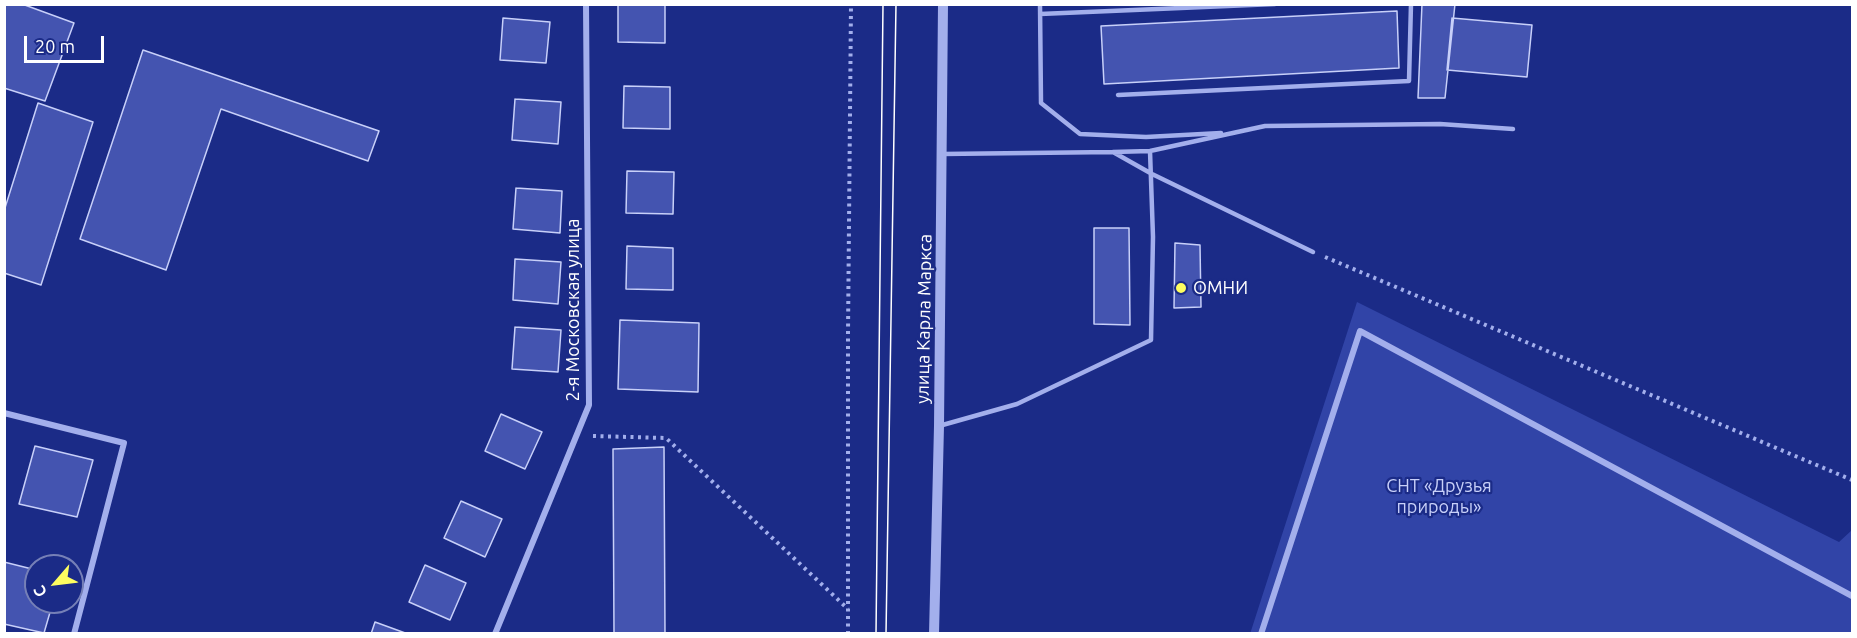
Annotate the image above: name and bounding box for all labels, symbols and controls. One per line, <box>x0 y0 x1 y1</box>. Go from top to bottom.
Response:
scale bar <box>27 24 106 62</box>
text: 20 m <box>35 36 75 56</box>
street label: 2-я Московская улица <box>562 218 584 402</box>
street label: улица Карла Маркса <box>912 234 936 404</box>
place label: ОМНИ <box>1193 277 1248 299</box>
marker: ОМНИ <box>1174 281 1188 295</box>
park label: СНТ «Друзья природы» <box>1386 475 1492 518</box>
north arrow <box>24 554 84 614</box>
text: С <box>30 583 50 600</box>

